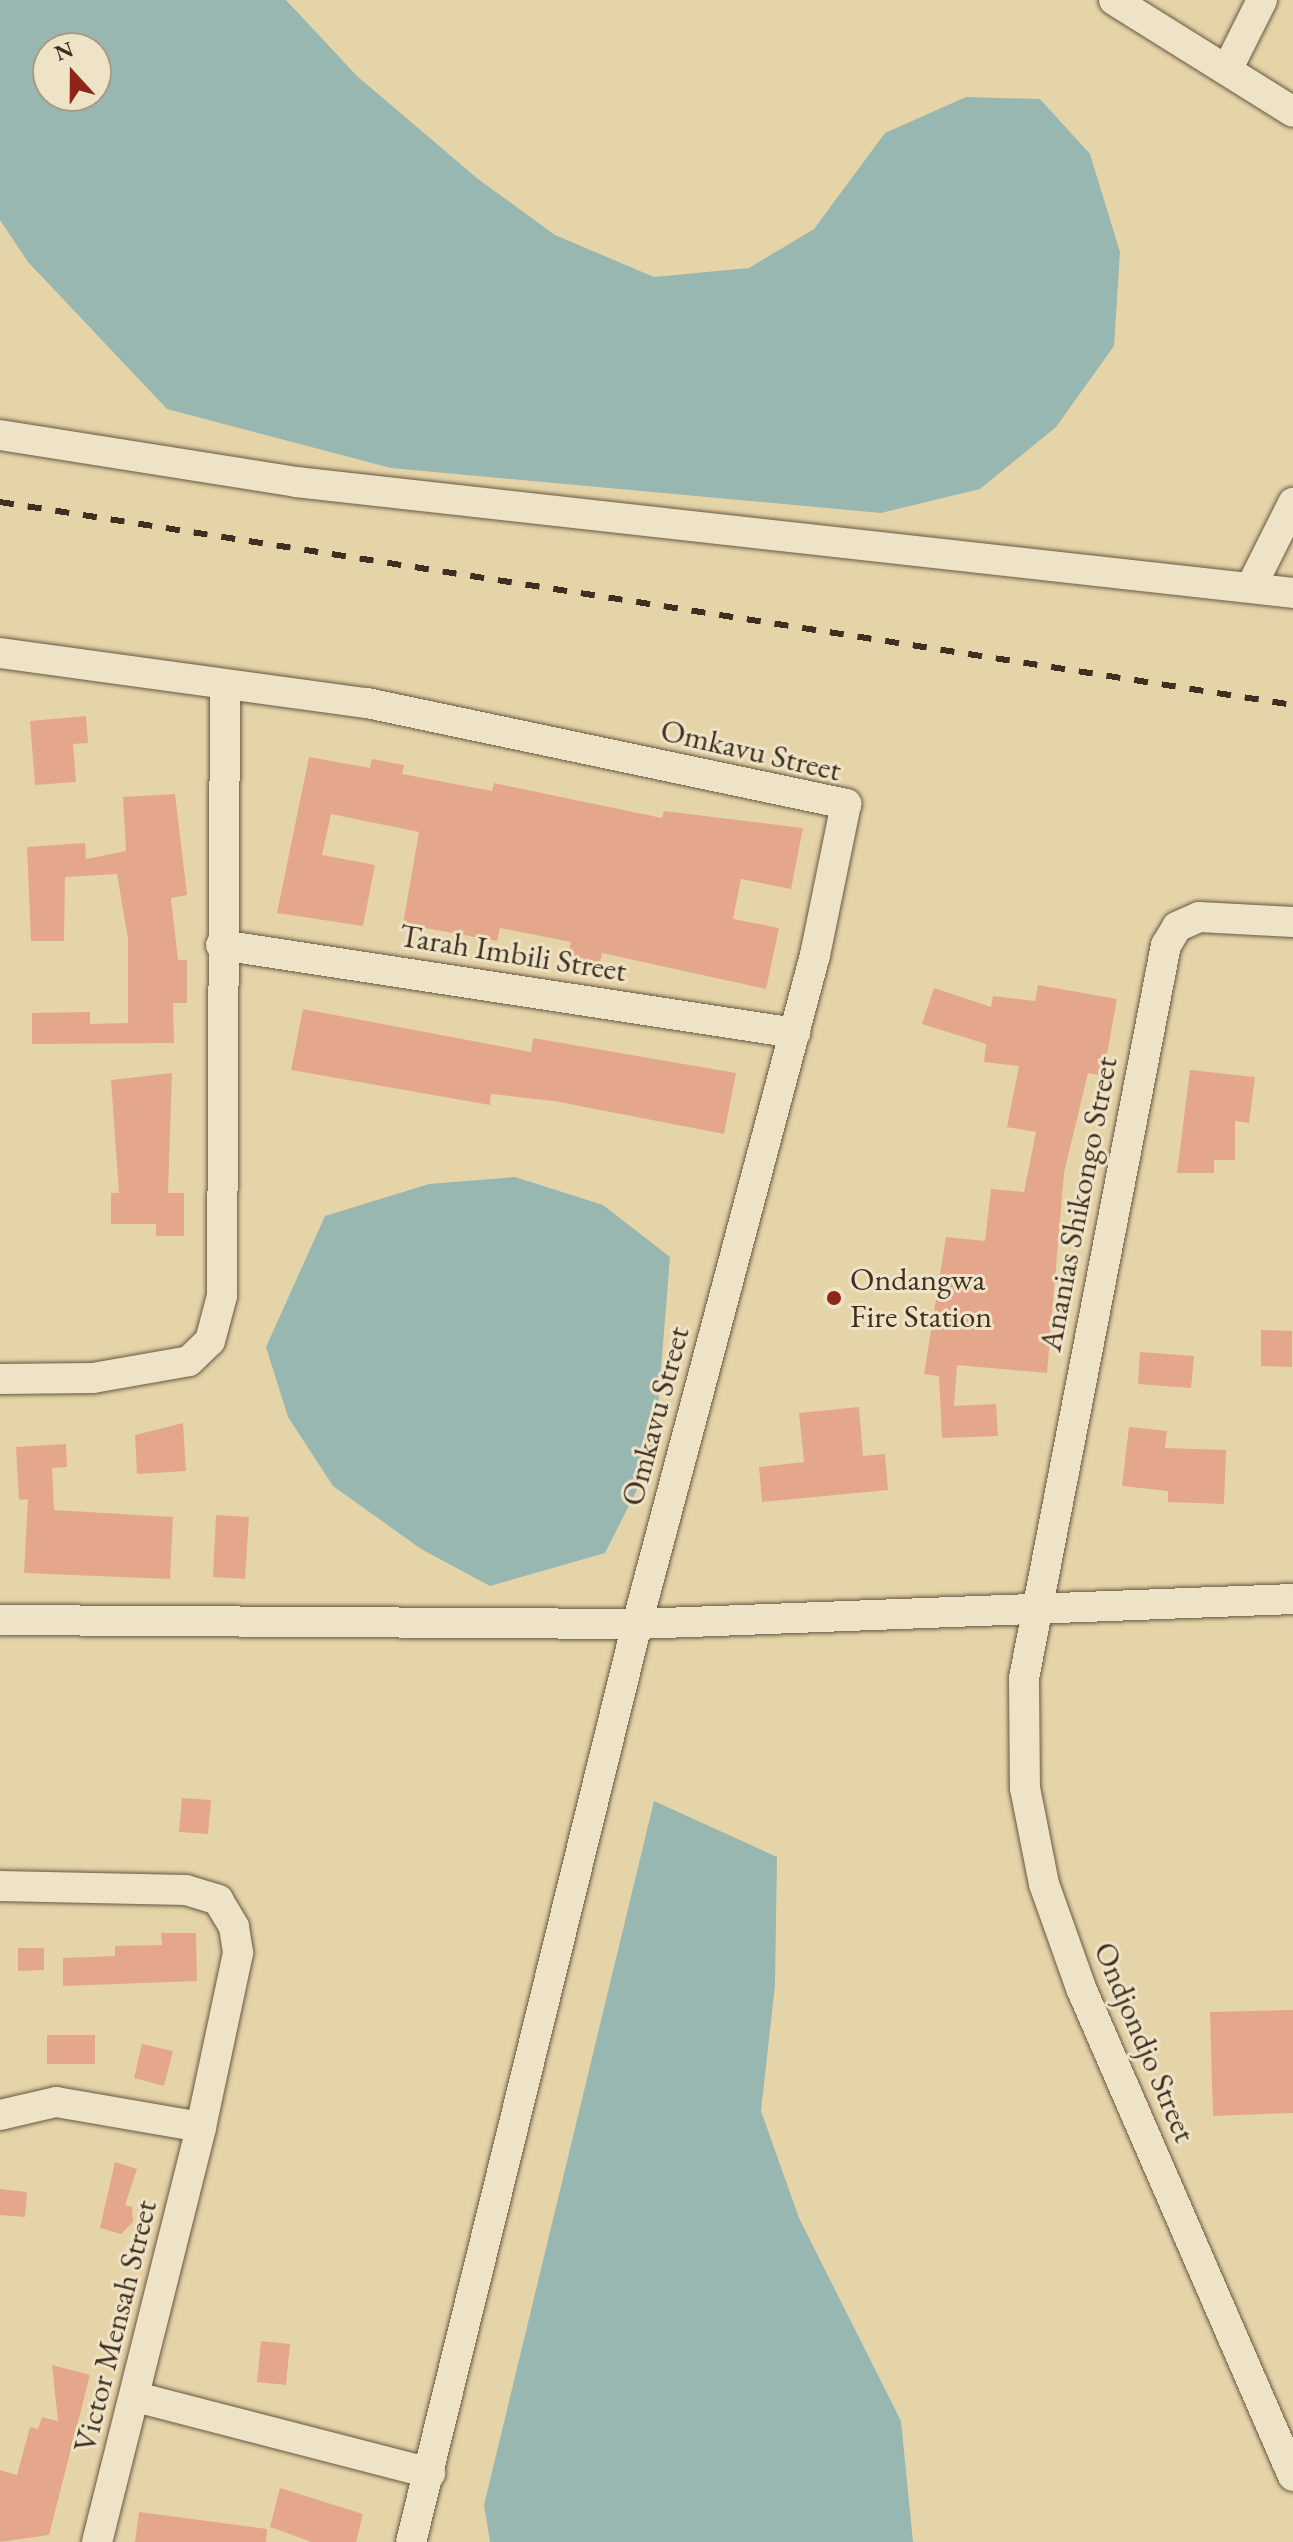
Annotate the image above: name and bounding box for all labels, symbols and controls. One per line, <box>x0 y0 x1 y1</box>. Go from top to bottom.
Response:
north arrow <box>32 32 112 112</box>
text: N <box>50 34 77 68</box>
street label: Omkavu Street <box>657 711 845 789</box>
street label: Tarah Imbili Street <box>397 916 629 990</box>
street label: Ananias Shikongo Street <box>1031 1053 1125 1355</box>
place label: Ondangwa Fire Station <box>850 1261 992 1336</box>
marker: Ondangwa Fire Station <box>825 1289 843 1307</box>
street label: Omkavu Street <box>613 1322 697 1510</box>
street label: Ondjondjo Street <box>1086 1936 1204 2148</box>
street label: Victor Mensah Street <box>65 2196 165 2456</box>

